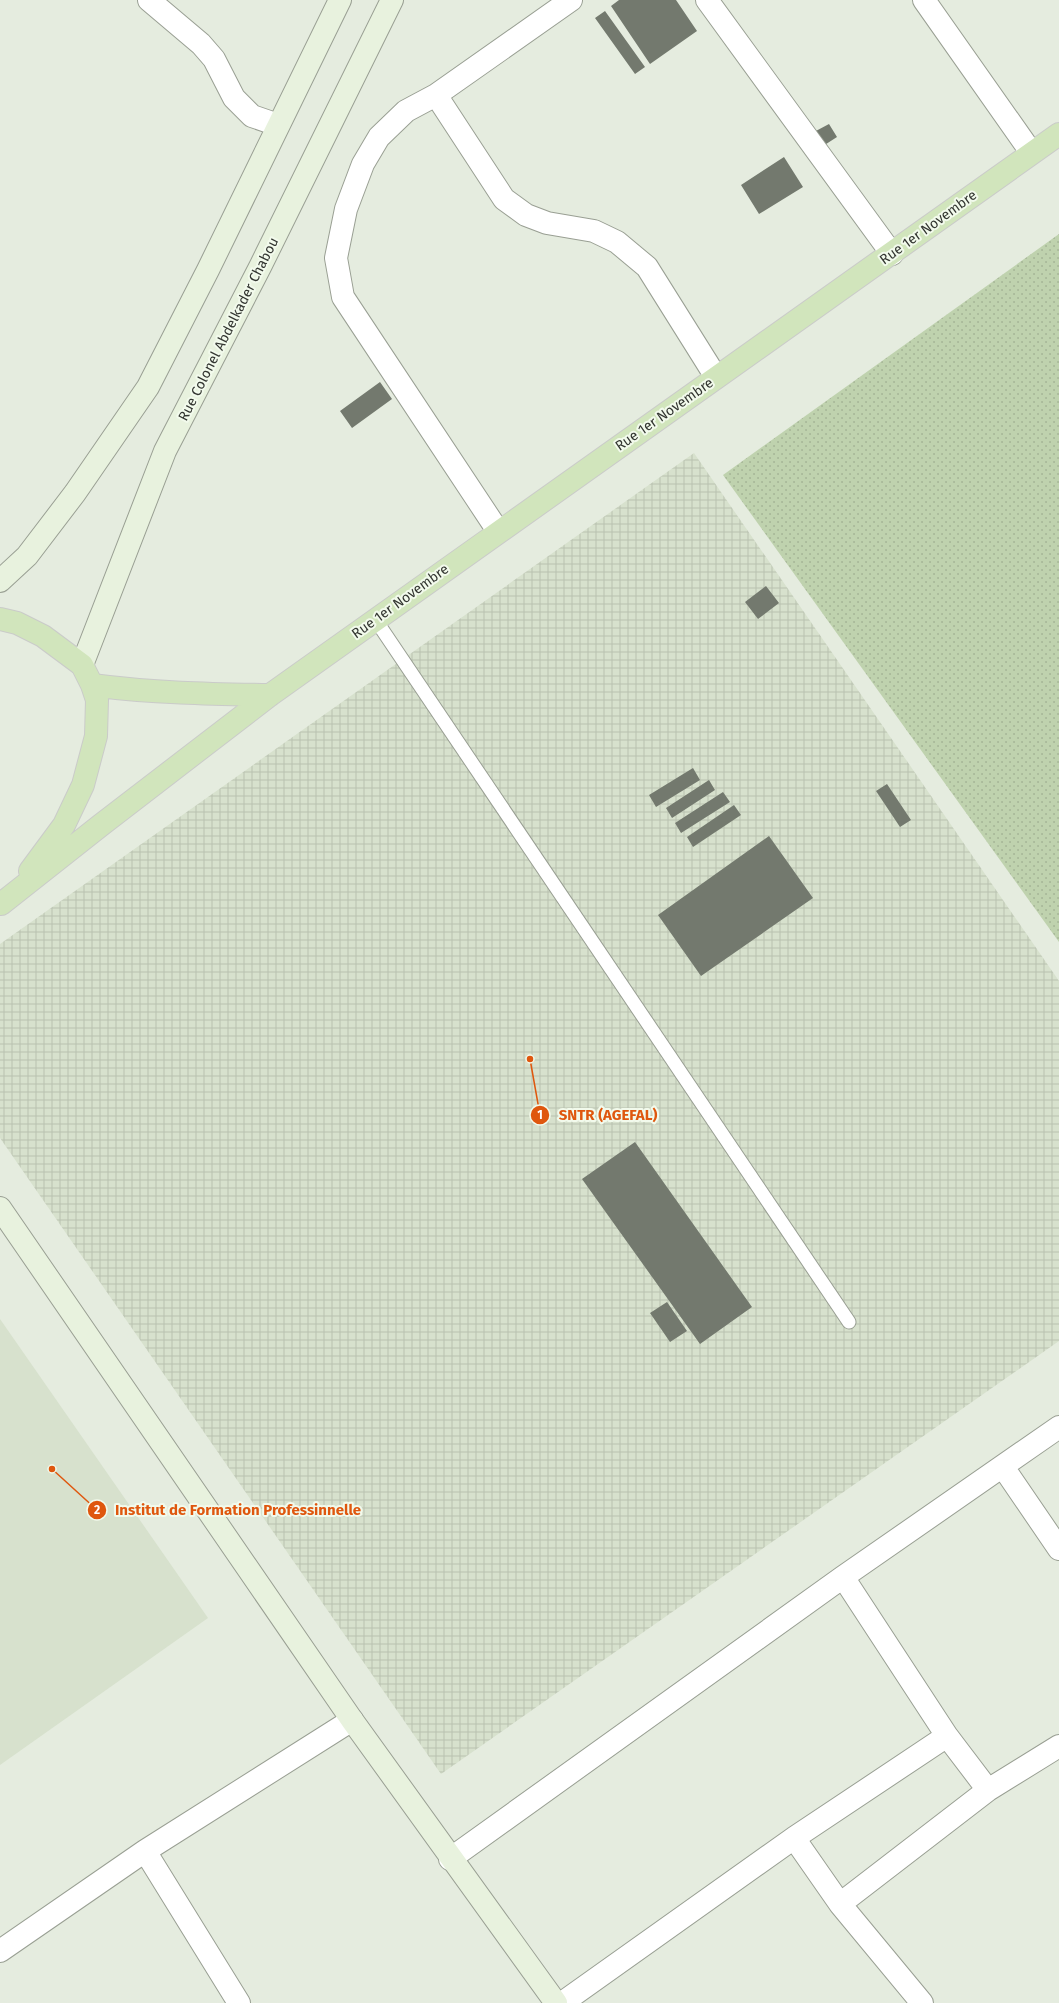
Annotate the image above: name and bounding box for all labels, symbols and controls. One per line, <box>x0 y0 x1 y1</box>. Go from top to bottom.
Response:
street label: Rue 1er Novembre <box>876 186 980 268</box>
street label: Rue Colonel Abdelkader Chabou <box>175 235 282 424</box>
street label: Rue 1er Novembre <box>612 374 717 455</box>
street label: Rue 1er Novembre <box>348 560 452 642</box>
callout: SNTR (AGEFAL) <box>530 1102 665 1129</box>
text: SNTR (AGEFAL) <box>559 1106 657 1124</box>
text: 1 <box>537 1108 543 1122</box>
callout: Institut de Formation Professinnelle <box>87 1496 369 1523</box>
text: Institut de Formation Professinnelle <box>115 1501 361 1519</box>
text: 2 <box>94 1503 100 1517</box>

